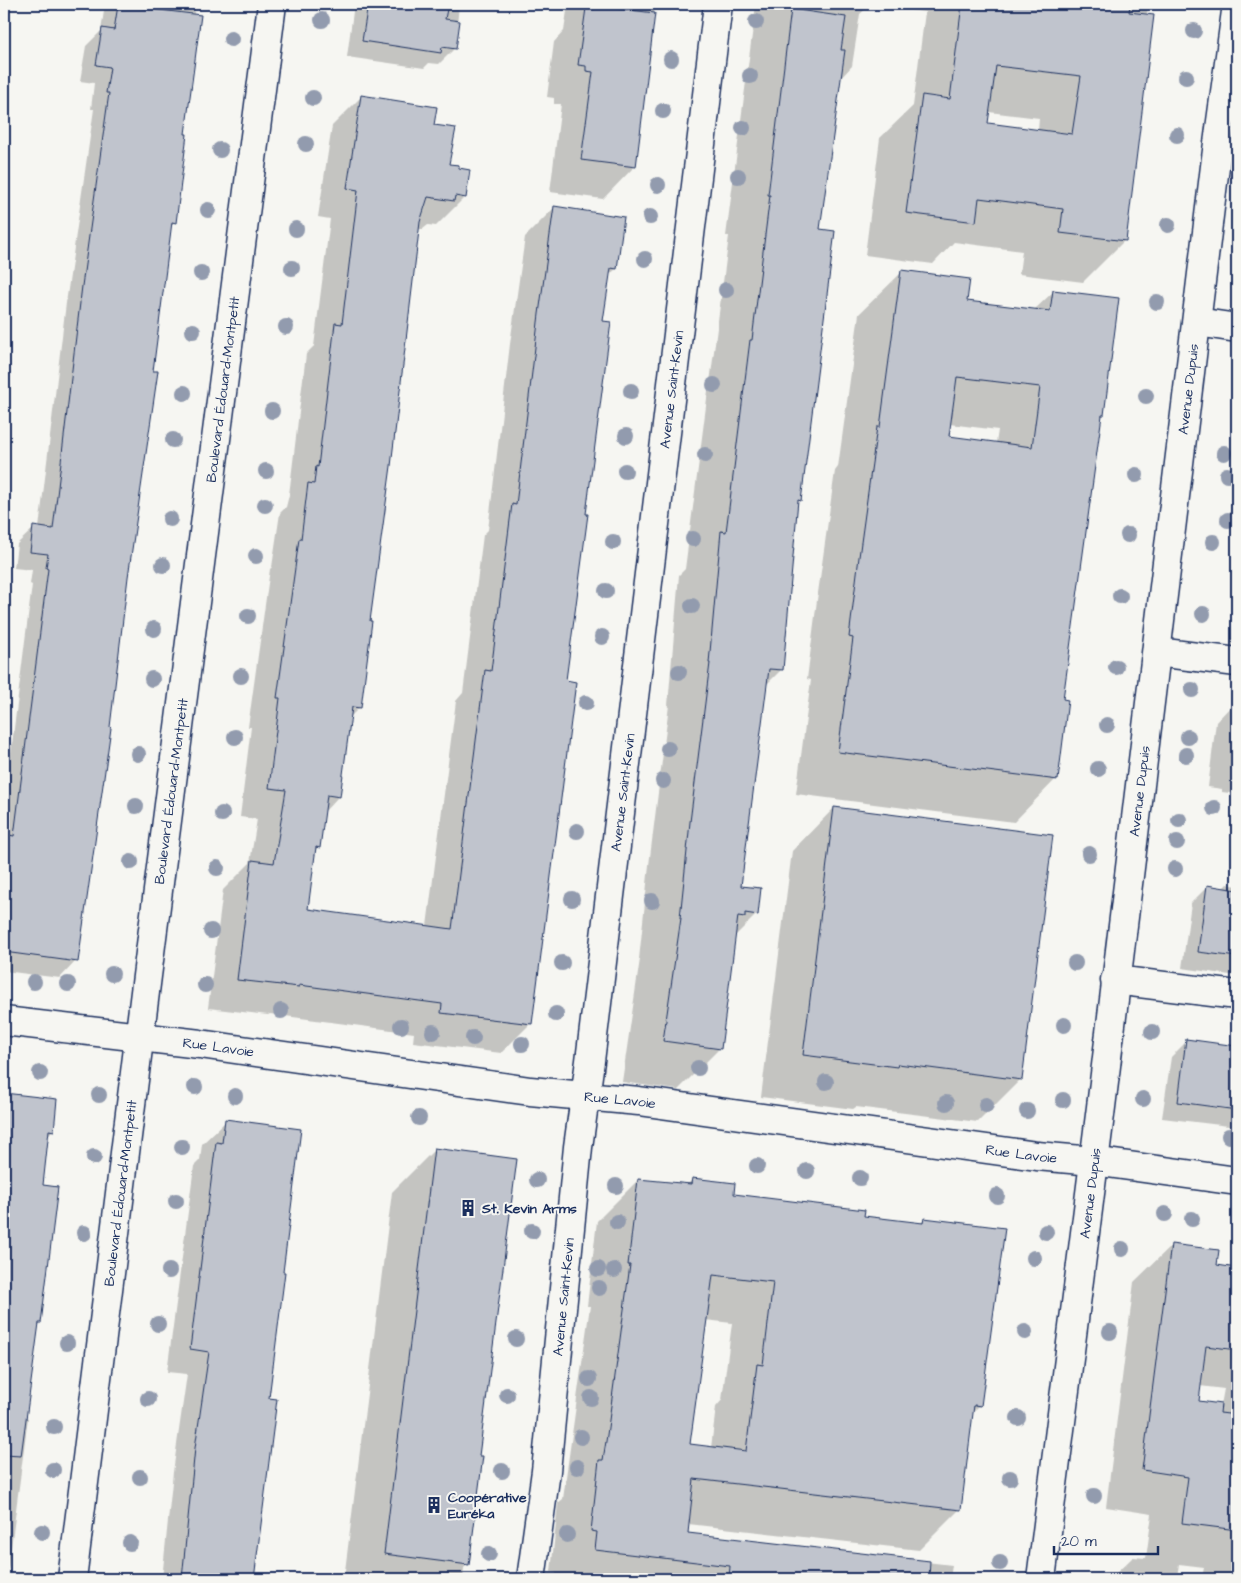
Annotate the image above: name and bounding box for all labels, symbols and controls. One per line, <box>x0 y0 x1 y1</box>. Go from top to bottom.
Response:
street label: Boulevard Édouard-Montpetit <box>202 295 245 484</box>
street label: Avenue Saint-Kevin <box>655 329 689 450</box>
street label: Avenue Dupuis <box>1174 343 1204 436</box>
street label: Boulevard Édouard-Montpetit <box>150 697 194 886</box>
street label: Avenue Saint-Kevin <box>606 732 641 853</box>
street label: Avenue Dupuis <box>1125 745 1156 838</box>
street label: Rue Lavoie <box>182 1033 256 1063</box>
street label: Rue Lavoie <box>583 1087 657 1114</box>
street label: Boulevard Édouard-Montpetit <box>100 1099 143 1287</box>
street label: Rue Lavoie <box>984 1140 1058 1169</box>
street label: Avenue Dupuis <box>1075 1147 1107 1240</box>
building icon: St. Kevin Arms <box>458 1198 478 1218</box>
place label: St. Kevin Arms <box>481 1199 577 1219</box>
street label: Avenue Saint-Kevin <box>548 1237 580 1357</box>
place label: Coopérative Euréka <box>448 1488 527 1524</box>
building icon: Coopérative Euréka <box>424 1495 444 1515</box>
scale bar <box>1054 1523 1157 1555</box>
text: 20 m <box>1061 1531 1097 1552</box>

